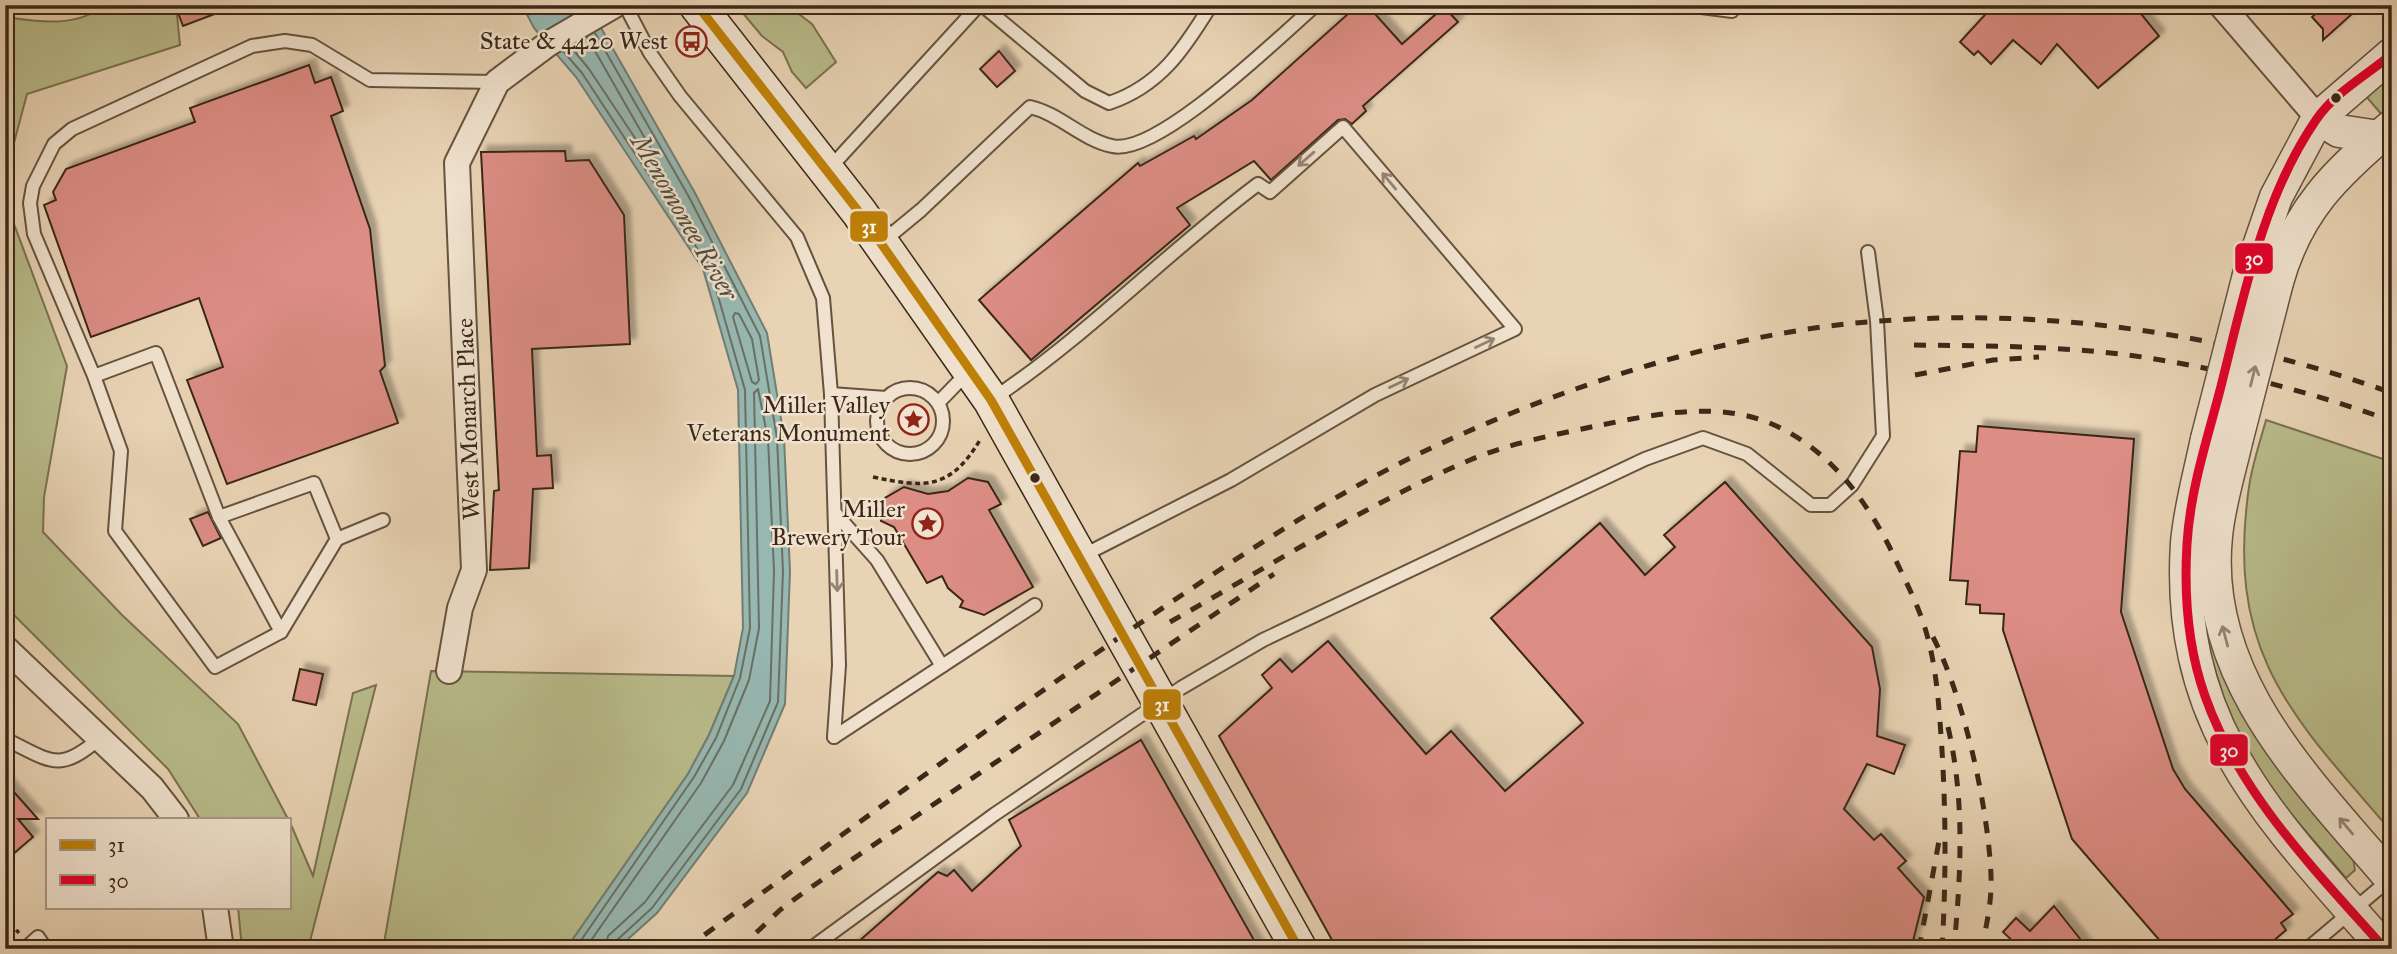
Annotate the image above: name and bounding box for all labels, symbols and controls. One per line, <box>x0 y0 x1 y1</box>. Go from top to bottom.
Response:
bus stop icon: State & 4420 West <box>674 24 708 58</box>
place label: State & 4420 West <box>480 26 668 56</box>
unlabelled marker <box>2329 91 2343 105</box>
water label: Menomonee River <box>623 126 746 307</box>
one-way arrow <box>1298 151 1316 167</box>
one-way arrow <box>1381 172 1397 190</box>
line badge: 31 <box>849 210 889 243</box>
text: 31 <box>861 215 877 239</box>
line badge: 30 <box>2234 242 2274 275</box>
text: 30 <box>2245 247 2263 271</box>
street label: West Monarch Place <box>449 317 487 521</box>
one-way arrow <box>1474 335 1495 349</box>
one-way arrow <box>2248 365 2261 387</box>
one-way arrow <box>1388 375 1409 389</box>
place label: Miller Valley Veterans Monument <box>686 390 891 448</box>
place icon: Miller Valley Veterans Monument <box>896 402 930 436</box>
unlabelled marker <box>1028 471 1042 485</box>
place label: Miller Brewery Tour <box>771 494 905 552</box>
place icon: Miller Brewery Tour <box>911 506 945 540</box>
one-way arrow <box>830 569 843 592</box>
one-way arrow <box>2218 625 2231 647</box>
line badge: 31 <box>1142 688 1182 721</box>
text: 31 <box>1154 693 1170 717</box>
line badge: 30 <box>2209 733 2249 767</box>
text: 30 <box>2220 739 2238 763</box>
one-way arrow <box>2339 817 2354 835</box>
legend <box>46 818 290 908</box>
text: 31 <box>108 832 125 858</box>
text: 30 <box>108 868 129 894</box>

